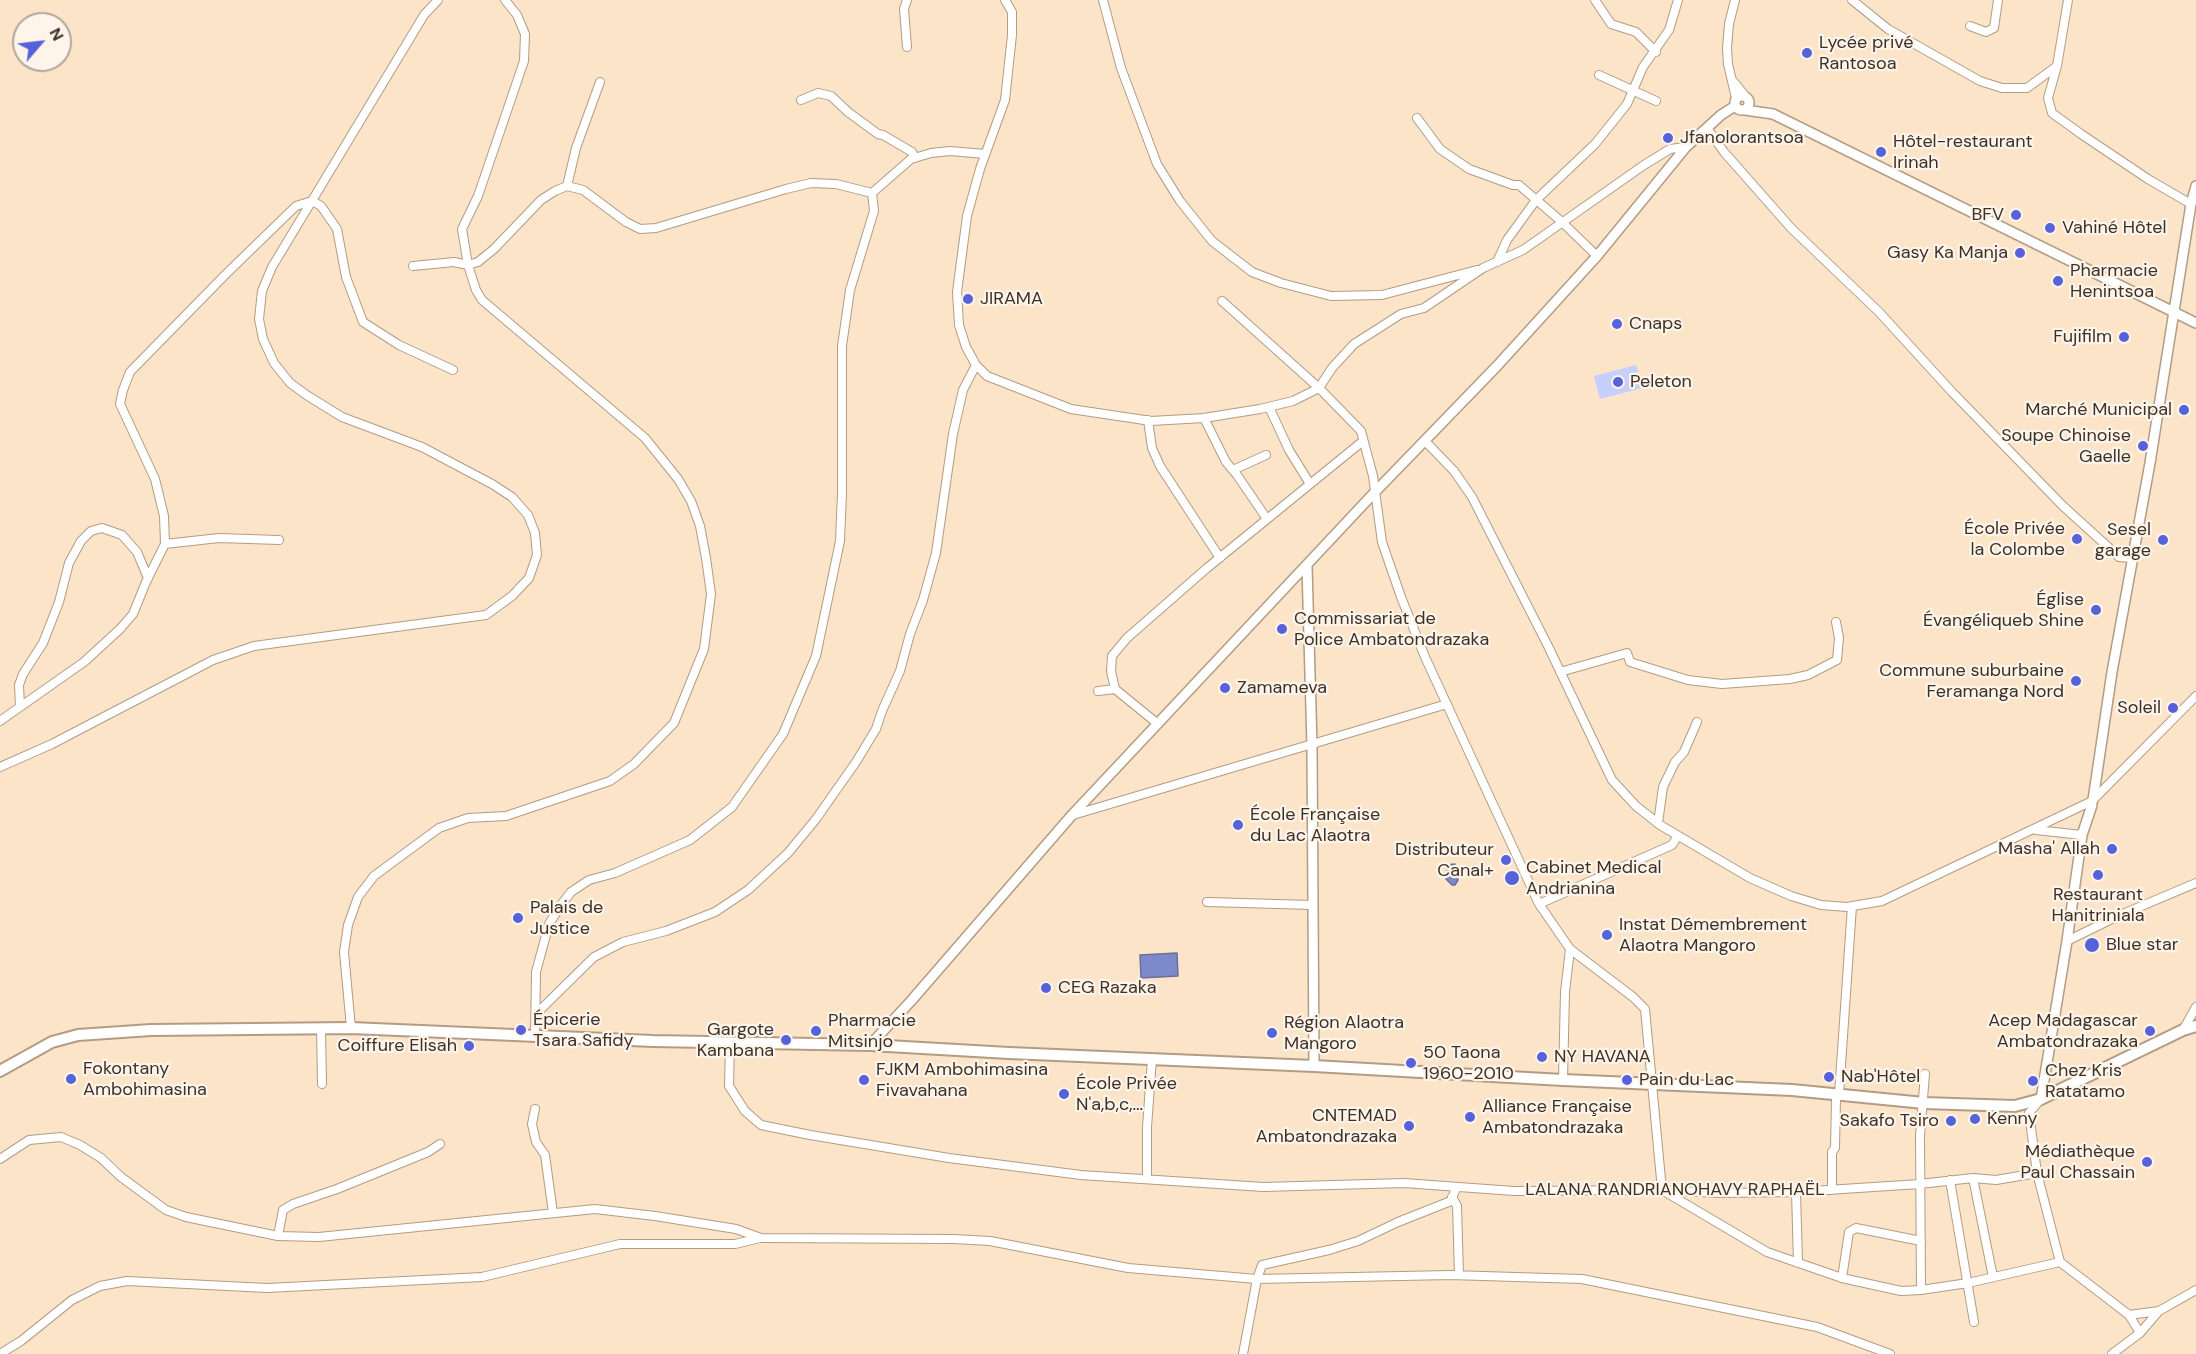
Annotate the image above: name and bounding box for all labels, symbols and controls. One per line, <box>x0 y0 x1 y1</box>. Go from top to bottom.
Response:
north arrow <box>12 12 72 72</box>
text: N <box>45 24 69 44</box>
place label: Lycée privé Rantosoa <box>1819 32 1914 74</box>
marker: Lycée privé Rantosoa <box>1800 46 1814 60</box>
place label: Jfanolorantsoa <box>1680 127 1804 149</box>
marker: Jfanolorantsoa <box>1661 131 1675 145</box>
place label: Hôtel-restaurant Irinah <box>1893 131 2033 174</box>
marker: Hôtel-restaurant Irinah <box>1874 145 1888 159</box>
place label: BFV <box>1971 204 2004 226</box>
marker: BFV <box>2009 208 2023 222</box>
place label: Vahiné Hôtel <box>2062 217 2166 239</box>
marker: Vahiné Hôtel <box>2043 221 2057 235</box>
place label: Gasy Ka Manja <box>1887 242 2008 264</box>
marker: Gasy Ka Manja <box>2013 246 2027 260</box>
place label: Pharmacie Henintsoa <box>2070 260 2158 302</box>
marker: Pharmacie Henintsoa <box>2051 274 2065 288</box>
place label: JIRAMA <box>980 288 1043 310</box>
marker: JIRAMA <box>961 292 975 306</box>
place label: Cnaps <box>1629 313 1682 335</box>
marker: Cnaps <box>1610 317 1624 331</box>
place label: Fujifilm <box>2053 326 2112 348</box>
marker: Fujifilm <box>2117 330 2131 344</box>
place label: Peleton <box>1630 371 1692 393</box>
marker: Peleton <box>1611 375 1625 389</box>
place label: Marché Municipal <box>2025 399 2172 421</box>
marker: Marché Municipal <box>2177 403 2191 417</box>
place label: Soupe Chinoise Gaelle <box>2001 425 2131 468</box>
marker: Soupe Chinoise Gaelle <box>2136 439 2150 453</box>
place label: École Privée la Colombe <box>1964 518 2065 560</box>
place label: Sesel garage <box>2095 519 2151 562</box>
marker: École Privée la Colombe <box>2070 532 2084 546</box>
marker: Sesel garage <box>2156 533 2170 547</box>
place label: Église Évangéliqueb Shine <box>1923 589 2084 632</box>
marker: Église Évangéliqueb Shine <box>2089 603 2103 617</box>
place label: Commissariat de Police Ambatondrazaka <box>1294 608 1489 650</box>
marker: Commissariat de Police Ambatondrazaka <box>1275 622 1289 636</box>
place label: Commune suburbaine Feramanga Nord <box>1879 660 2064 702</box>
marker: Commune suburbaine Feramanga Nord <box>2069 674 2083 688</box>
place label: Zamameva <box>1237 677 1327 699</box>
marker: Zamameva <box>1218 681 1232 695</box>
place label: Soleil <box>2117 697 2161 719</box>
marker: Soleil <box>2166 701 2180 715</box>
place label: École Française du Lac Alaotra <box>1250 804 1380 846</box>
marker: École Française du Lac Alaotra <box>1231 818 1245 832</box>
place label: Masha' Allah <box>1998 838 2100 860</box>
place label: Distributeur Canal+ <box>1395 839 1494 882</box>
marker: Masha' Allah <box>2105 842 2119 856</box>
marker: Distributeur Canal+ <box>1499 853 1513 867</box>
place label: Cabinet Medical Andrianina <box>1526 857 1661 900</box>
marker: Restaurant Hanitriniala <box>2091 868 2105 882</box>
marker: Cabinet Medical Andrianina <box>1503 869 1521 887</box>
place label: Restaurant Hanitriniala <box>2052 884 2144 926</box>
place label: Palais de Justice <box>530 897 603 940</box>
marker: Palais de Justice <box>511 911 525 925</box>
place label: Instat Démembrement Alaotra Mangoro <box>1619 914 1807 956</box>
marker: Instat Démembrement Alaotra Mangoro <box>1600 928 1614 942</box>
place label: Blue star <box>2106 934 2178 956</box>
marker: Blue star <box>2083 936 2101 954</box>
place label: CEG Razaka <box>1058 977 1157 999</box>
marker: CEG Razaka <box>1039 981 1053 995</box>
place label: Épicerie Tsara Safidy <box>533 1009 634 1052</box>
place label: Pharmacie Mitsinjo <box>828 1010 916 1052</box>
place label: Acep Madagascar Ambatondrazaka <box>1988 1010 2138 1052</box>
place label: Région Alaotra Mangoro <box>1284 1012 1404 1054</box>
place label: Gargote Kambana <box>697 1019 774 1062</box>
marker: Épicerie Tsara Safidy <box>514 1023 528 1037</box>
marker: Pharmacie Mitsinjo <box>809 1024 823 1038</box>
marker: Acep Madagascar Ambatondrazaka <box>2143 1024 2157 1038</box>
marker: Région Alaotra Mangoro <box>1265 1026 1279 1040</box>
marker: Gargote Kambana <box>779 1033 793 1047</box>
place label: Coiffure Elisah <box>338 1035 457 1057</box>
marker: Coiffure Elisah <box>462 1039 476 1053</box>
place label: 50 Taona 1960-2010 <box>1423 1042 1514 1084</box>
place label: NY HAVANA <box>1554 1046 1651 1068</box>
marker: NY HAVANA <box>1535 1050 1549 1064</box>
marker: 50 Taona 1960-2010 <box>1404 1056 1418 1070</box>
place label: Fokontany Ambohimasina <box>83 1058 207 1100</box>
place label: FJKM Ambohimasina Fivavahana <box>876 1059 1048 1102</box>
place label: Chez Kris Ratatamo <box>2045 1060 2125 1102</box>
place label: Nab'Hôtel <box>1841 1066 1920 1088</box>
place label: Pain du Lac <box>1639 1069 1734 1091</box>
marker: Nab'Hôtel <box>1822 1070 1836 1084</box>
marker: Fokontany Ambohimasina <box>64 1072 78 1086</box>
marker: FJKM Ambohimasina Fivavahana <box>857 1073 871 1087</box>
place label: École Privée N'a,b,c,... <box>1076 1073 1177 1116</box>
marker: Pain du Lac <box>1620 1073 1634 1087</box>
marker: Chez Kris Ratatamo <box>2026 1074 2040 1088</box>
marker: École Privée N'a,b,c,... <box>1057 1087 1071 1101</box>
place label: Alliance Française Ambatondrazaka <box>1482 1096 1632 1138</box>
place label: CNTEMAD Ambatondrazaka <box>1256 1105 1397 1148</box>
place label: Kenny <box>1987 1108 2038 1130</box>
marker: Alliance Française Ambatondrazaka <box>1463 1110 1477 1124</box>
place label: Sakafo Tsiro <box>1840 1110 1939 1132</box>
marker: Kenny <box>1968 1112 1982 1126</box>
marker: Sakafo Tsiro <box>1944 1114 1958 1128</box>
marker: CNTEMAD Ambatondrazaka <box>1402 1119 1416 1133</box>
place label: Médiathèque Paul Chassain <box>2021 1141 2135 1184</box>
marker: Médiathèque Paul Chassain <box>2140 1155 2154 1169</box>
street label: LALANA RANDRIANOHAVY RAPHAËL <box>1525 1179 1825 1201</box>

